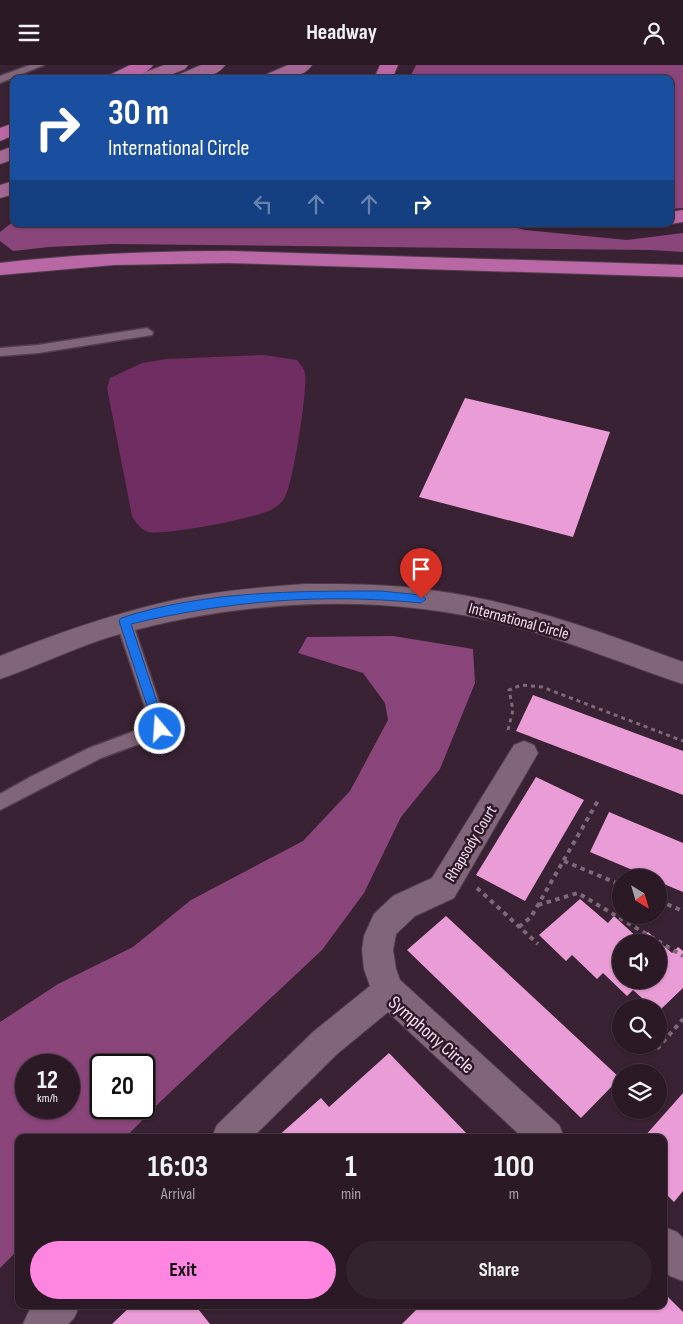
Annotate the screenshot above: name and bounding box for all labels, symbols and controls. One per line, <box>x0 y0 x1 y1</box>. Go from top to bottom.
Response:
icon: menu <box>15 19 43 47</box>
text: Headway <box>306 19 377 46</box>
icon: person <box>640 19 668 47</box>
text: 30 m <box>108 92 169 135</box>
icon: right <box>25 95 90 160</box>
text: International Circle <box>108 135 249 162</box>
icon: left <box>249 190 277 218</box>
icon: ahead <box>302 190 330 218</box>
icon: ahead <box>355 190 383 218</box>
icon: right <box>408 190 436 218</box>
pin <box>400 548 442 599</box>
icon: arrive <box>407 555 435 583</box>
street label: International Circle <box>466 599 571 644</box>
position arrow <box>133 702 185 754</box>
street label: Rhapsody Court <box>441 802 501 885</box>
north arrow <box>612 869 668 924</box>
map controls <box>612 869 667 1119</box>
button: sound <box>612 934 667 989</box>
street label: Symphony Circle <box>383 991 479 1079</box>
button: search <box>612 999 667 1054</box>
speed limit sign: 20 <box>90 1054 155 1119</box>
button: layers <box>612 1064 667 1119</box>
text: 12 <box>37 1065 58 1096</box>
text: km/h <box>37 1091 58 1106</box>
text: 16:03 <box>148 1149 208 1185</box>
text: 1 <box>345 1149 357 1185</box>
text: 100 <box>494 1149 534 1185</box>
text: Arrival <box>161 1185 195 1204</box>
text: min <box>341 1185 361 1204</box>
text: m <box>509 1185 519 1204</box>
button: Exit <box>30 1241 336 1299</box>
button: Share <box>346 1241 652 1299</box>

